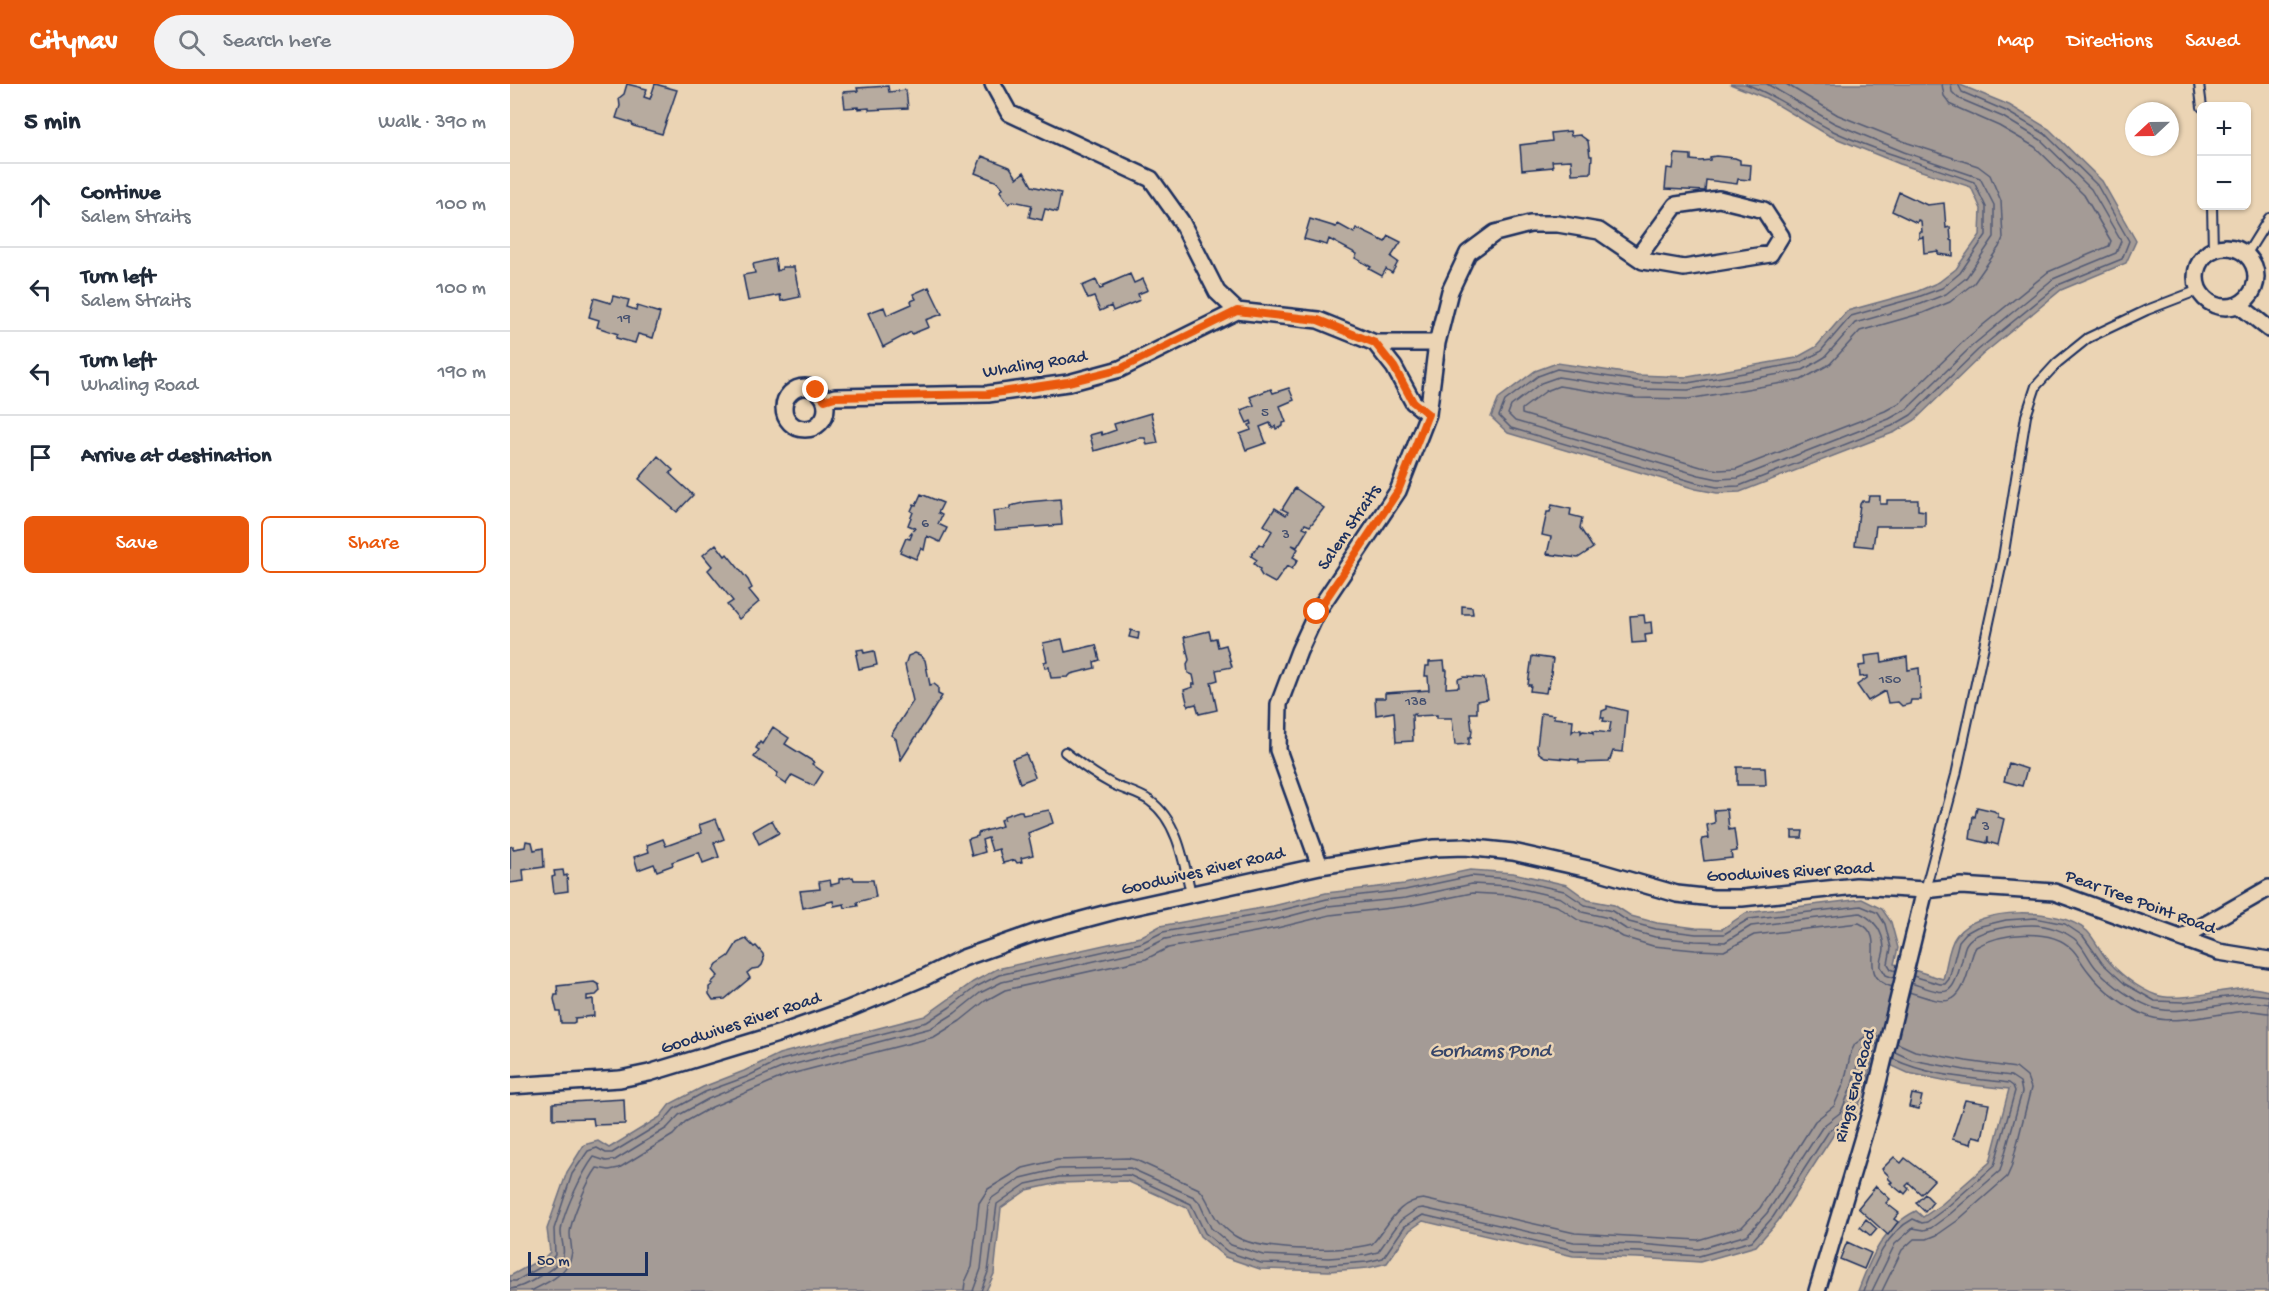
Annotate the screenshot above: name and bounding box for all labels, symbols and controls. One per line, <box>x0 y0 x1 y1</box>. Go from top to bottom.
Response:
search box <box>154 15 574 69</box>
text: Citynav <box>30 26 118 59</box>
icon: search <box>175 26 208 59</box>
text: Search here <box>223 29 331 55</box>
text: Map <box>1997 30 2034 55</box>
text: Directions <box>2067 30 2152 55</box>
text: Saved <box>2185 30 2239 55</box>
north arrow <box>2125 102 2179 156</box>
map controls <box>2197 102 2251 210</box>
button: + <box>2197 102 2251 156</box>
text: 5 min <box>24 108 80 139</box>
text: Walk · 390 m <box>378 112 486 135</box>
button: − <box>2197 156 2251 210</box>
text: Continue <box>81 181 161 207</box>
icon: ahead <box>24 189 57 222</box>
text: 100 m <box>436 194 486 217</box>
text: Salem Straits <box>81 207 191 230</box>
text: Turn left <box>81 265 155 291</box>
icon: left <box>24 273 57 306</box>
text: 100 m <box>436 278 486 301</box>
text: Salem Straits <box>81 291 191 314</box>
house number: 19 <box>616 310 631 328</box>
street label: Whaling Road <box>981 346 1090 384</box>
text: Turn left <box>81 349 155 375</box>
icon: left <box>24 357 57 390</box>
text: 190 m <box>438 362 486 385</box>
text: Whaling Road <box>81 375 198 398</box>
route end <box>802 376 828 402</box>
house number: 5 <box>1261 404 1269 422</box>
icon: arrive <box>24 441 57 474</box>
text: Arrive at destination <box>81 444 271 470</box>
street label: Salem Straits <box>1314 480 1387 575</box>
house number: 6 <box>921 515 929 533</box>
button: Save <box>24 516 249 573</box>
button: Share <box>261 516 486 573</box>
house number: 3 <box>1281 526 1290 544</box>
route start <box>1303 598 1329 624</box>
house number: 150 <box>1878 671 1902 689</box>
house number: 138 <box>1404 693 1427 711</box>
house number: 3 <box>1981 818 1990 836</box>
street label: Goodwives River Road <box>1119 843 1288 901</box>
street label: Goodwives River Road <box>1706 858 1875 888</box>
street label: Pear Tree Point Road <box>2061 866 2219 940</box>
street label: Goodwives River Road <box>658 988 825 1060</box>
street label: Rings End Road <box>1831 1025 1882 1145</box>
water label: Gorhams Pond <box>1430 1041 1553 1064</box>
scale bar <box>528 1249 648 1276</box>
text: 50 m <box>537 1253 570 1272</box>

